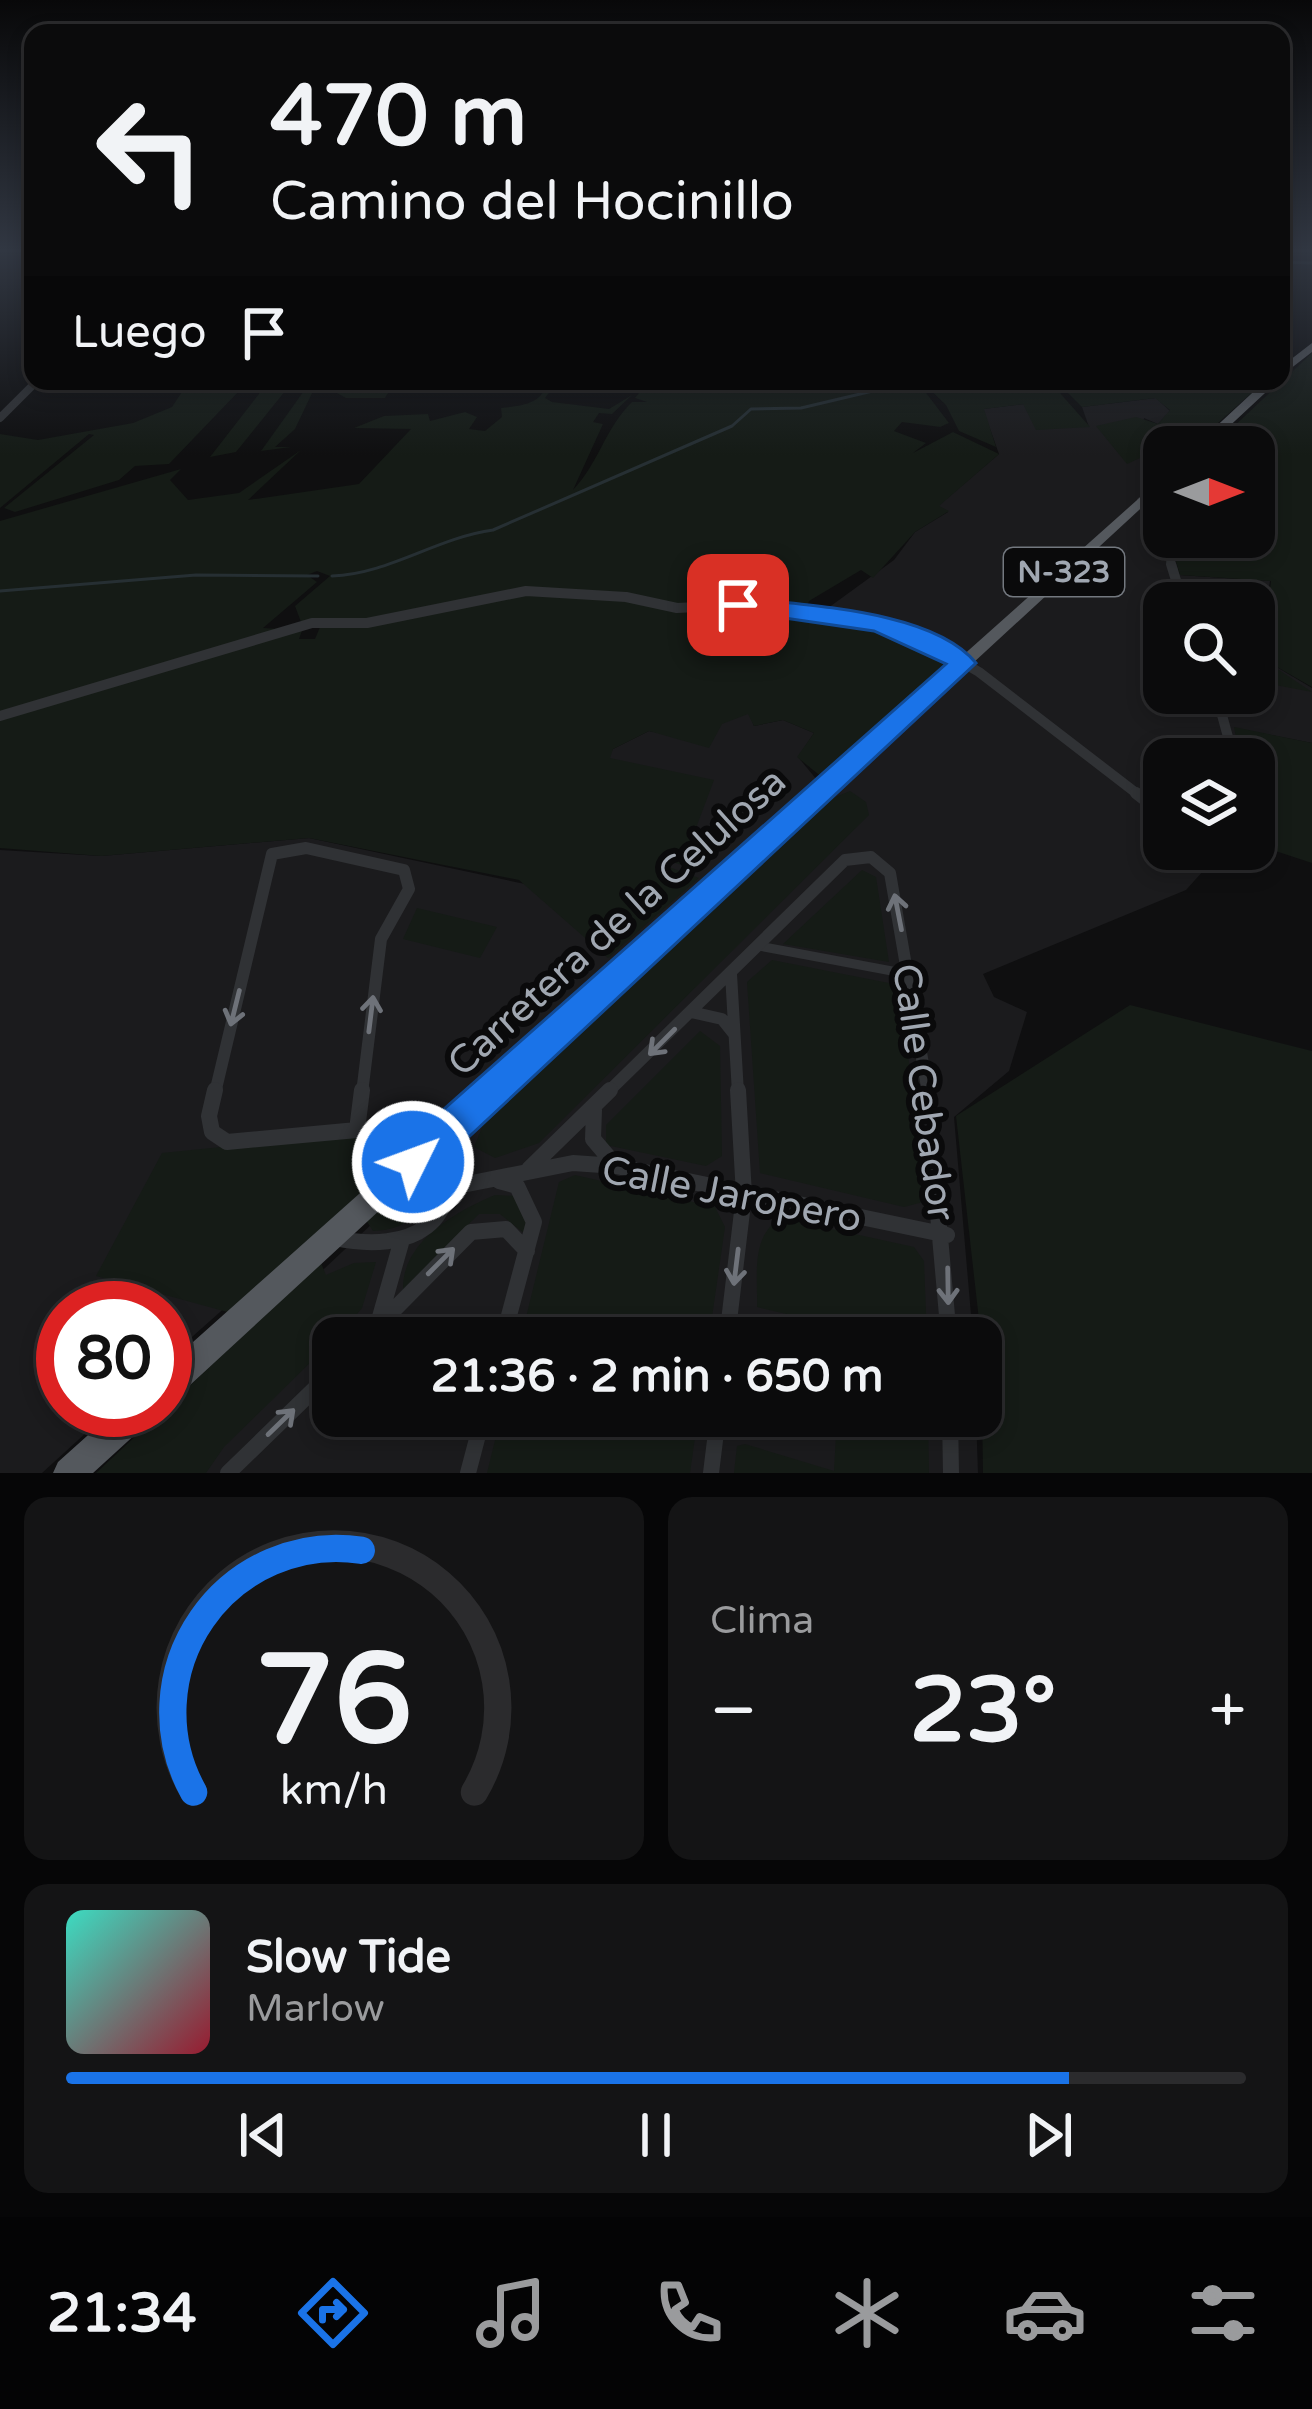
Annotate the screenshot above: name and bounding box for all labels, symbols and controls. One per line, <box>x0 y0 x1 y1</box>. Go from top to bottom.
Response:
text: 470 m <box>270 67 527 168</box>
icon: left <box>72 72 228 228</box>
text: Camino del Hocinillo <box>270 169 794 234</box>
icon: arrive <box>231 300 297 366</box>
text: Luego <box>72 306 207 360</box>
north arrow <box>1143 426 1275 558</box>
map controls <box>1143 426 1275 870</box>
road number: N-323 <box>1004 548 1124 596</box>
pin <box>687 554 789 656</box>
icon: arrive <box>705 572 771 638</box>
button: search <box>1143 582 1275 714</box>
button: layers <box>1143 738 1275 870</box>
street label: Carretera de la Celulosa <box>438 758 796 1086</box>
one-way arrow <box>886 893 908 932</box>
street label: Calle Cebador <box>882 961 965 1224</box>
one-way arrow <box>223 989 245 1027</box>
one-way arrow <box>361 995 383 1034</box>
one-way arrow <box>648 1027 677 1056</box>
position arrow <box>350 1099 476 1225</box>
street label: Calle Jaropero <box>598 1146 866 1243</box>
one-way arrow <box>724 1246 747 1285</box>
one-way arrow <box>426 1247 455 1276</box>
one-way arrow <box>936 1266 959 1305</box>
speed limit sign: 80 <box>36 1281 192 1437</box>
text: 21:36 · 2 min · 650 m <box>431 1350 883 1404</box>
one-way arrow <box>266 1408 295 1436</box>
text: Clima <box>710 1597 814 1644</box>
text: 76 <box>256 1626 412 1777</box>
text: 23° <box>909 1657 1056 1766</box>
text: − <box>710 1671 757 1751</box>
text: + <box>1209 1671 1246 1751</box>
text: km/h <box>280 1764 388 1815</box>
text: Slow Tide <box>246 1931 451 1985</box>
text: Marlow <box>246 1985 385 2032</box>
icon: previous <box>230 2102 296 2168</box>
icon: pause <box>623 2102 689 2168</box>
icon: next <box>1016 2102 1082 2168</box>
icon: directions <box>291 2271 375 2355</box>
icon: music <box>469 2271 553 2355</box>
icon: phone <box>647 2271 731 2355</box>
icon: climate <box>825 2271 909 2355</box>
icon: car <box>1003 2271 1087 2355</box>
icon: filters <box>1181 2271 1265 2355</box>
text: 21:34 <box>47 2281 197 2346</box>

